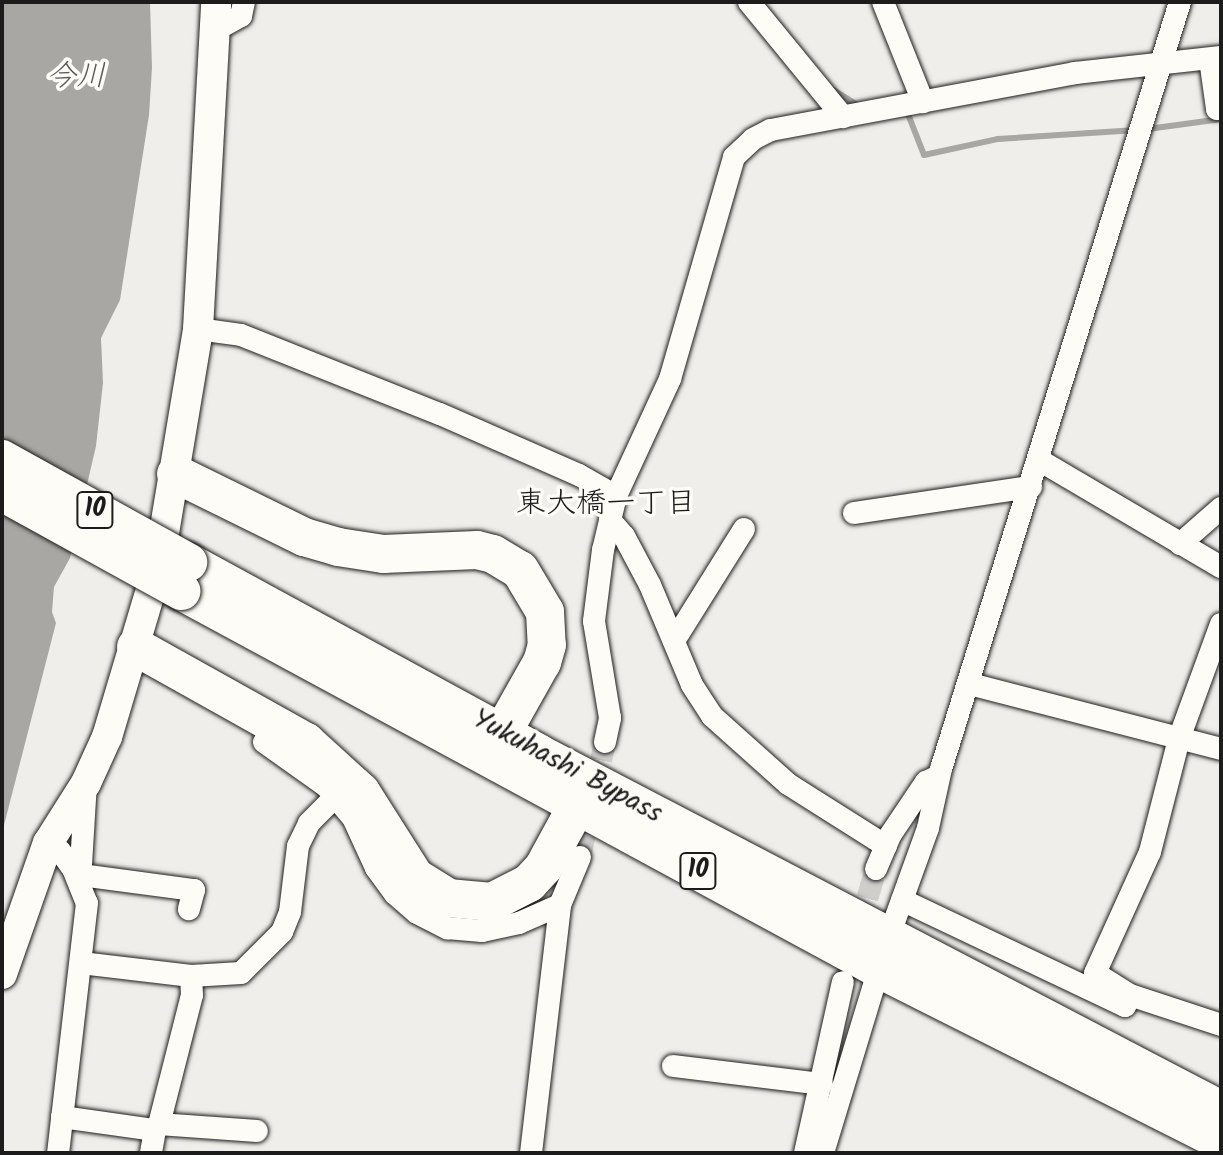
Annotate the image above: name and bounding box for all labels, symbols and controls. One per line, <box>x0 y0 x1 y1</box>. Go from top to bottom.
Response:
water label: 今川 <box>46 59 106 95</box>
district label: 東大橋一丁目 <box>516 486 696 522</box>
road number: 10 <box>75 488 115 532</box>
street label: Yukuhashi Bypass <box>466 703 668 831</box>
road number: 10 <box>678 849 718 893</box>

